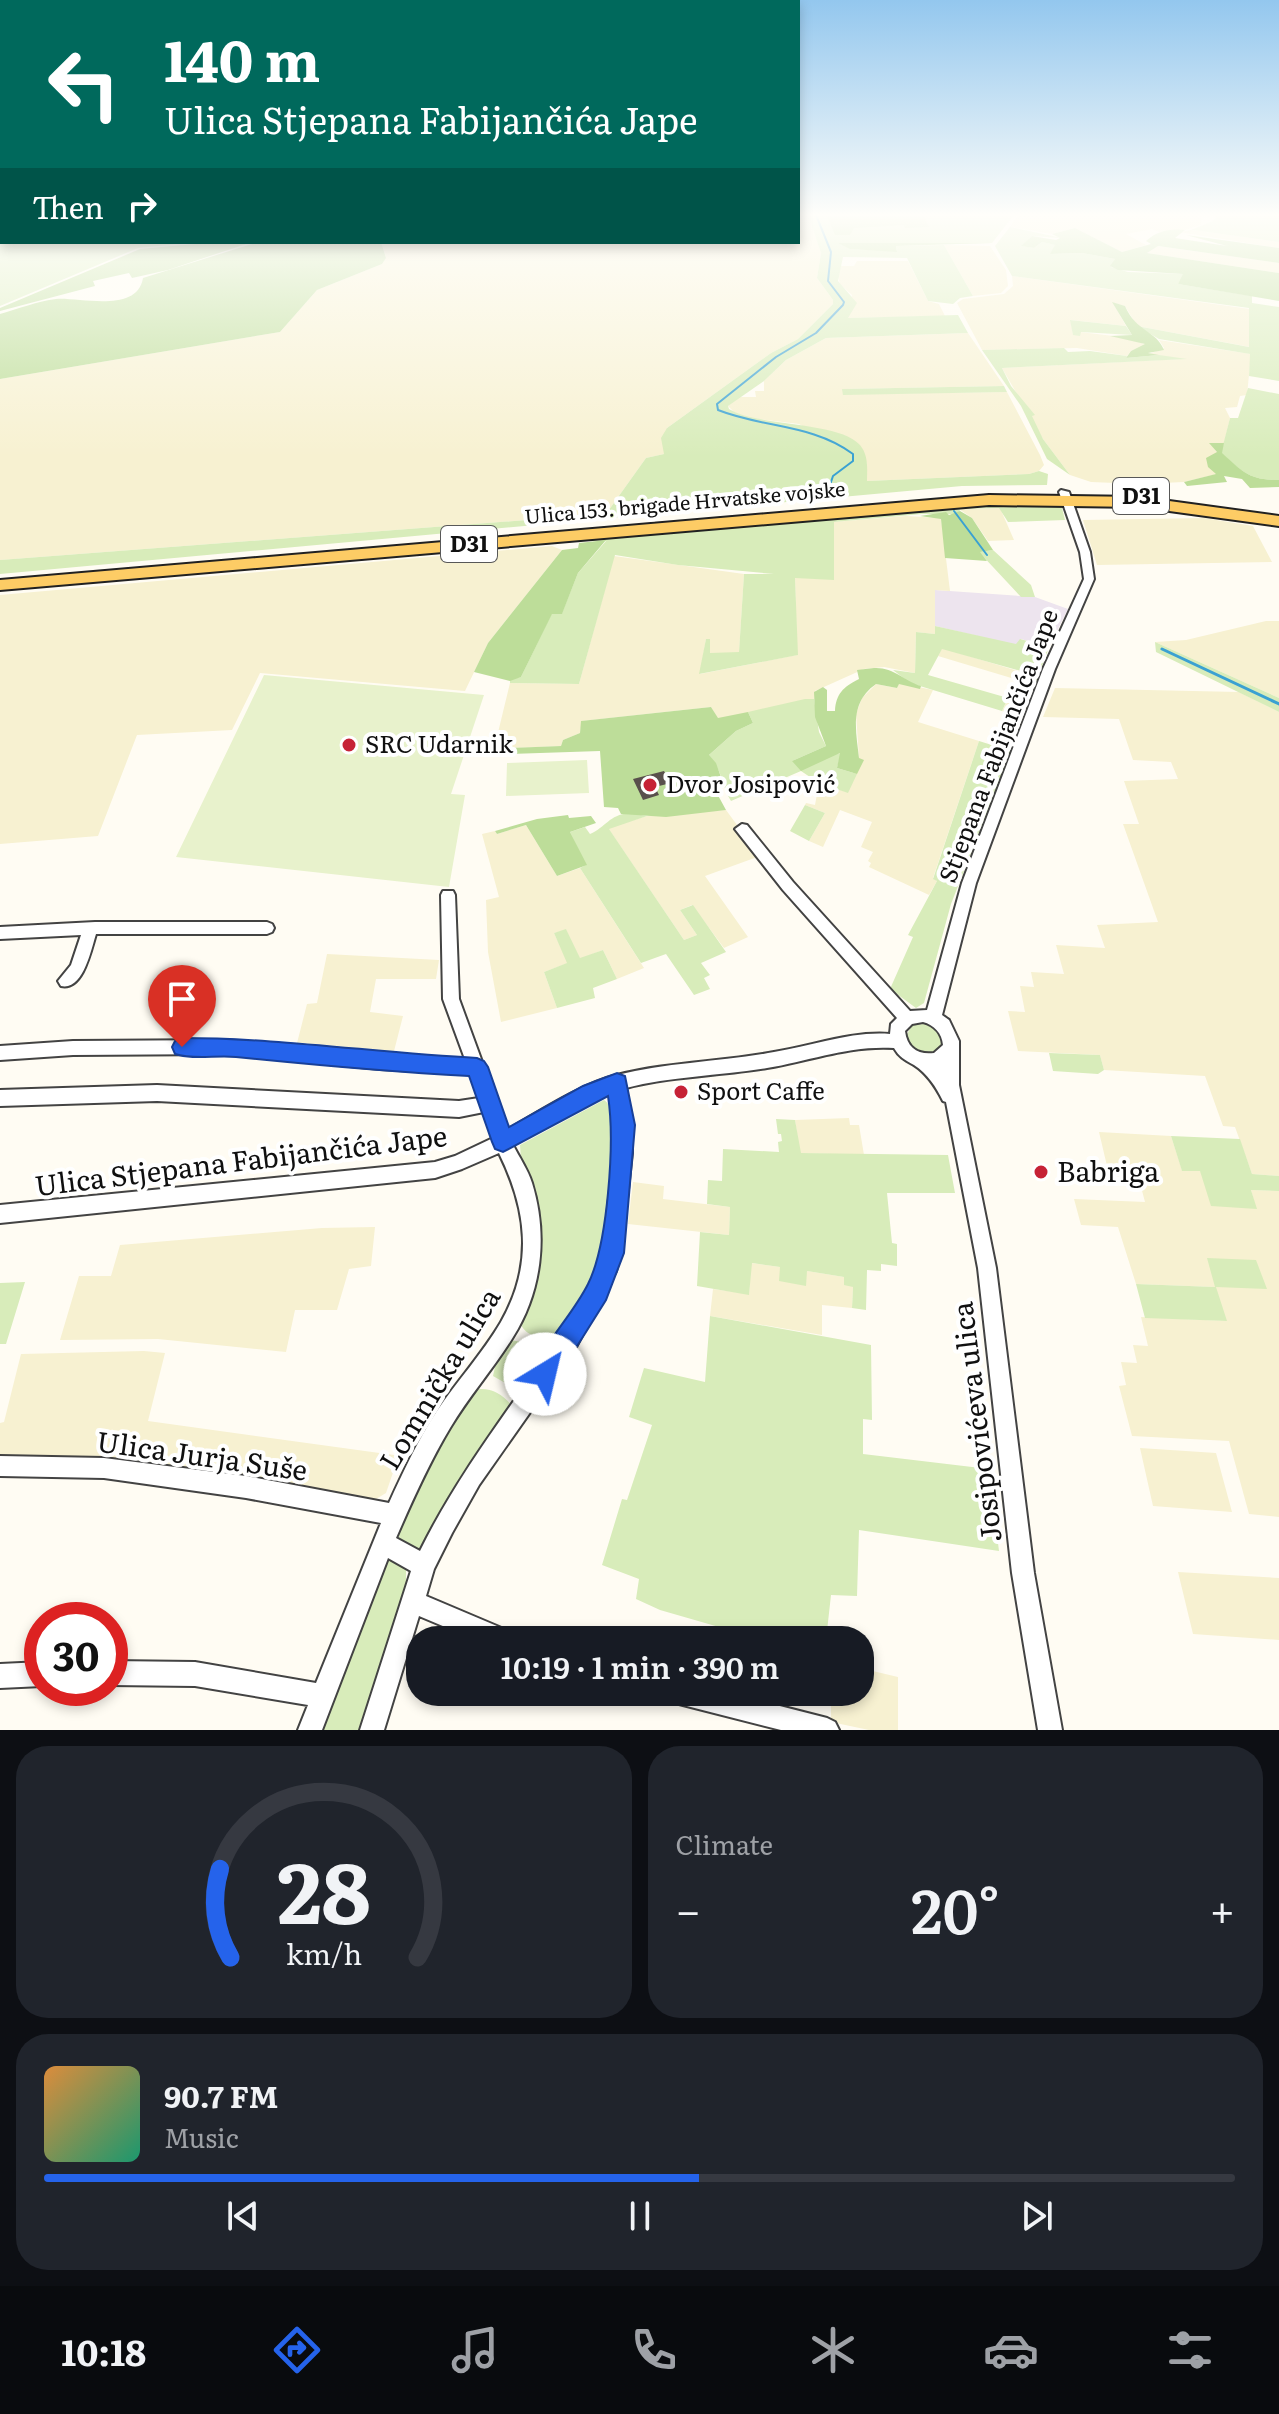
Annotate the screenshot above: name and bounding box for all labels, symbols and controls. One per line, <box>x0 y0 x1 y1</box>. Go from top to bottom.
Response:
text: 140 m <box>164 16 320 99</box>
icon: left <box>32 32 136 136</box>
text: Ulica Stjepana Fabijančića Jape <box>164 92 698 145</box>
text: Then <box>32 184 104 228</box>
icon: right <box>120 184 164 228</box>
street label: Ulica 153. brigade Hrvatske vojske <box>523 472 846 530</box>
road number: D31 <box>1113 478 1169 514</box>
road number: D31 <box>441 526 497 562</box>
street label: Stjepana Fabijančića Jape <box>928 603 1065 887</box>
place label: SRC Udarnik <box>365 725 514 760</box>
marker: SRC Udarnik <box>340 736 358 754</box>
place label: Dvor Josipović <box>666 765 835 800</box>
marker: Dvor Josipović <box>641 776 659 794</box>
pin <box>148 965 216 1047</box>
icon: arrive <box>160 977 204 1021</box>
place label: Sport Caffe <box>697 1072 825 1107</box>
marker: Sport Caffe <box>672 1083 690 1101</box>
street label: Ulica Stjepana Fabijančića Jape <box>32 1113 449 1205</box>
place label: Babriga <box>1057 1149 1159 1191</box>
marker: Babriga <box>1032 1163 1050 1181</box>
street label: Lomnička ulica <box>367 1279 509 1477</box>
street label: Josipovićeva ulica <box>939 1300 1011 1545</box>
position arrow <box>503 1332 587 1416</box>
street label: Ulica Jurja Suše <box>94 1418 310 1490</box>
speed limit sign: 30 <box>24 1602 128 1706</box>
text: 10:19 · 1 min · 390 m <box>501 1644 779 1688</box>
text: Climate <box>676 1824 773 1863</box>
text: 28 <box>277 1826 371 1950</box>
text: 20° <box>911 1863 999 1952</box>
text: − <box>676 1875 701 1941</box>
text: + <box>1209 1875 1235 1941</box>
text: km/h <box>286 1931 362 1974</box>
text: 90.7 FM <box>164 2073 278 2117</box>
text: Music <box>164 2117 239 2156</box>
icon: previous <box>221 2194 265 2238</box>
icon: pause <box>618 2194 662 2238</box>
icon: next <box>1015 2194 1059 2238</box>
icon: directions <box>269 2322 325 2378</box>
icon: music <box>447 2322 503 2378</box>
icon: phone <box>626 2322 682 2378</box>
icon: climate <box>805 2322 861 2378</box>
icon: car <box>983 2322 1039 2378</box>
icon: filters <box>1162 2322 1218 2378</box>
text: 10:18 <box>61 2324 146 2377</box>

